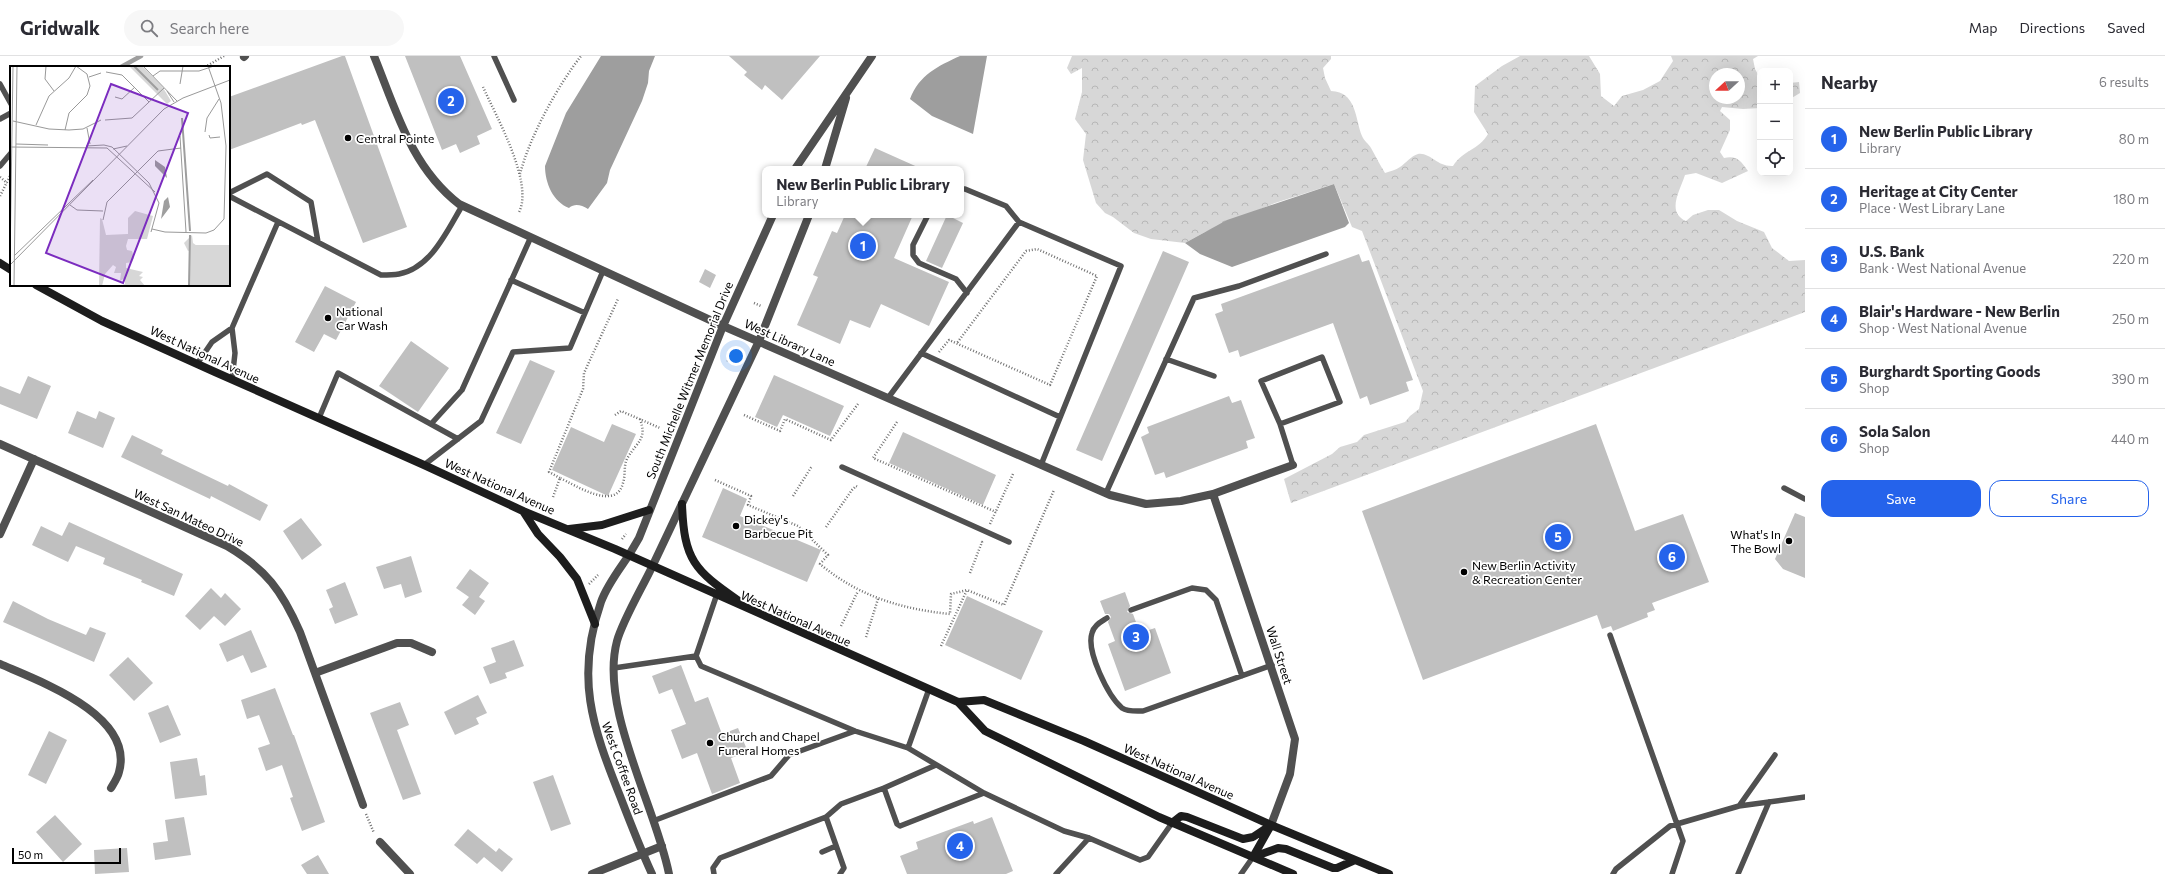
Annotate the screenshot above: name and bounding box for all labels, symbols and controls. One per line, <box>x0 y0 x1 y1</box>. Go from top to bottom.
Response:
search box <box>124 10 404 46</box>
text: Gridwalk <box>20 16 100 39</box>
icon: search <box>138 17 160 39</box>
text: Search here <box>170 19 249 37</box>
text: Map <box>1969 19 1998 36</box>
text: Directions <box>2020 19 2085 36</box>
text: Saved <box>2107 19 2145 36</box>
inset map <box>10 66 230 286</box>
north arrow <box>1709 68 1745 104</box>
map controls <box>1757 68 1793 176</box>
button: + <box>1757 68 1793 104</box>
text: Nearby <box>1821 72 1878 93</box>
text: 6 results <box>2099 74 2149 90</box>
pin: 2 <box>438 86 464 116</box>
button: − <box>1757 104 1793 140</box>
text: New Berlin Public Library <box>1859 122 2033 140</box>
place label: Central Pointe <box>356 131 434 145</box>
text: 1 <box>1831 131 1837 147</box>
text: 80 m <box>2119 131 2149 147</box>
marker: Central Pointe <box>343 133 353 143</box>
button: locate <box>1757 140 1793 176</box>
text: Library <box>1859 140 1901 156</box>
popup <box>762 166 964 218</box>
text: New Berlin Public Library <box>776 175 950 193</box>
text: Heritage at City Center <box>1859 182 2018 200</box>
text: 2 <box>1830 191 1838 207</box>
text: 180 m <box>2113 191 2149 207</box>
text: Library <box>776 193 818 209</box>
text: Place · West Library Lane <box>1859 200 2005 216</box>
pin: 1 <box>850 231 876 261</box>
text: U.S. Bank <box>1859 242 1925 260</box>
text: 3 <box>1830 251 1838 267</box>
text: 220 m <box>2112 251 2149 267</box>
text: Bank · West National Avenue <box>1859 260 2026 276</box>
street label: South Michelle Witmer Memorial Drive <box>643 279 735 481</box>
text: Blair's Hardware - New Berlin <box>1859 302 2060 320</box>
place label: National Car Wash <box>336 304 388 332</box>
text: 4 <box>1830 311 1838 327</box>
text: 250 m <box>2112 311 2149 327</box>
marker: National Car Wash <box>323 313 333 323</box>
street label: West Library Lane <box>742 316 838 368</box>
text: Shop · West National Avenue <box>1859 320 2027 336</box>
street label: West National Avenue <box>148 322 262 386</box>
your location <box>726 346 746 366</box>
text: Burghardt Sporting Goods <box>1859 362 2040 380</box>
text: 5 <box>1830 371 1838 387</box>
text: 390 m <box>2111 371 2149 387</box>
text: Shop <box>1859 380 1890 396</box>
text: Sola Salon <box>1859 422 1930 440</box>
text: 6 <box>1830 431 1838 447</box>
text: 440 m <box>2111 431 2149 447</box>
text: Shop <box>1859 440 1890 456</box>
street label: West National Avenue <box>443 455 557 517</box>
button: Save <box>1821 480 1981 517</box>
button: Share <box>1989 480 2149 517</box>
street label: West San Mateo Drive <box>132 485 246 549</box>
place label: Dickey's Barbecue Pit <box>744 512 813 540</box>
marker: Dickey's Barbecue Pit <box>731 521 741 531</box>
pin: 5 <box>1545 522 1571 552</box>
place label: What's In The Bowl <box>1730 527 1781 555</box>
marker: What's In The Bowl <box>1784 536 1794 546</box>
pin: 6 <box>1659 542 1685 572</box>
place label: New Berlin Activity & Recreation Center <box>1472 558 1582 586</box>
marker: New Berlin Activity & Recreation Center <box>1459 567 1469 577</box>
street label: West National Avenue <box>739 587 853 649</box>
pin: 3 <box>1123 622 1149 652</box>
street label: Wall Street <box>1264 624 1296 686</box>
street label: West Coffee Road <box>600 720 646 816</box>
place label: Church and Chapel Funeral Homes <box>718 729 820 757</box>
marker: Church and Chapel Funeral Homes <box>705 738 715 748</box>
street label: West National Avenue <box>1122 740 1236 802</box>
pin: 4 <box>947 831 973 861</box>
scale bar <box>12 846 121 865</box>
text: 50 m <box>18 848 43 861</box>

